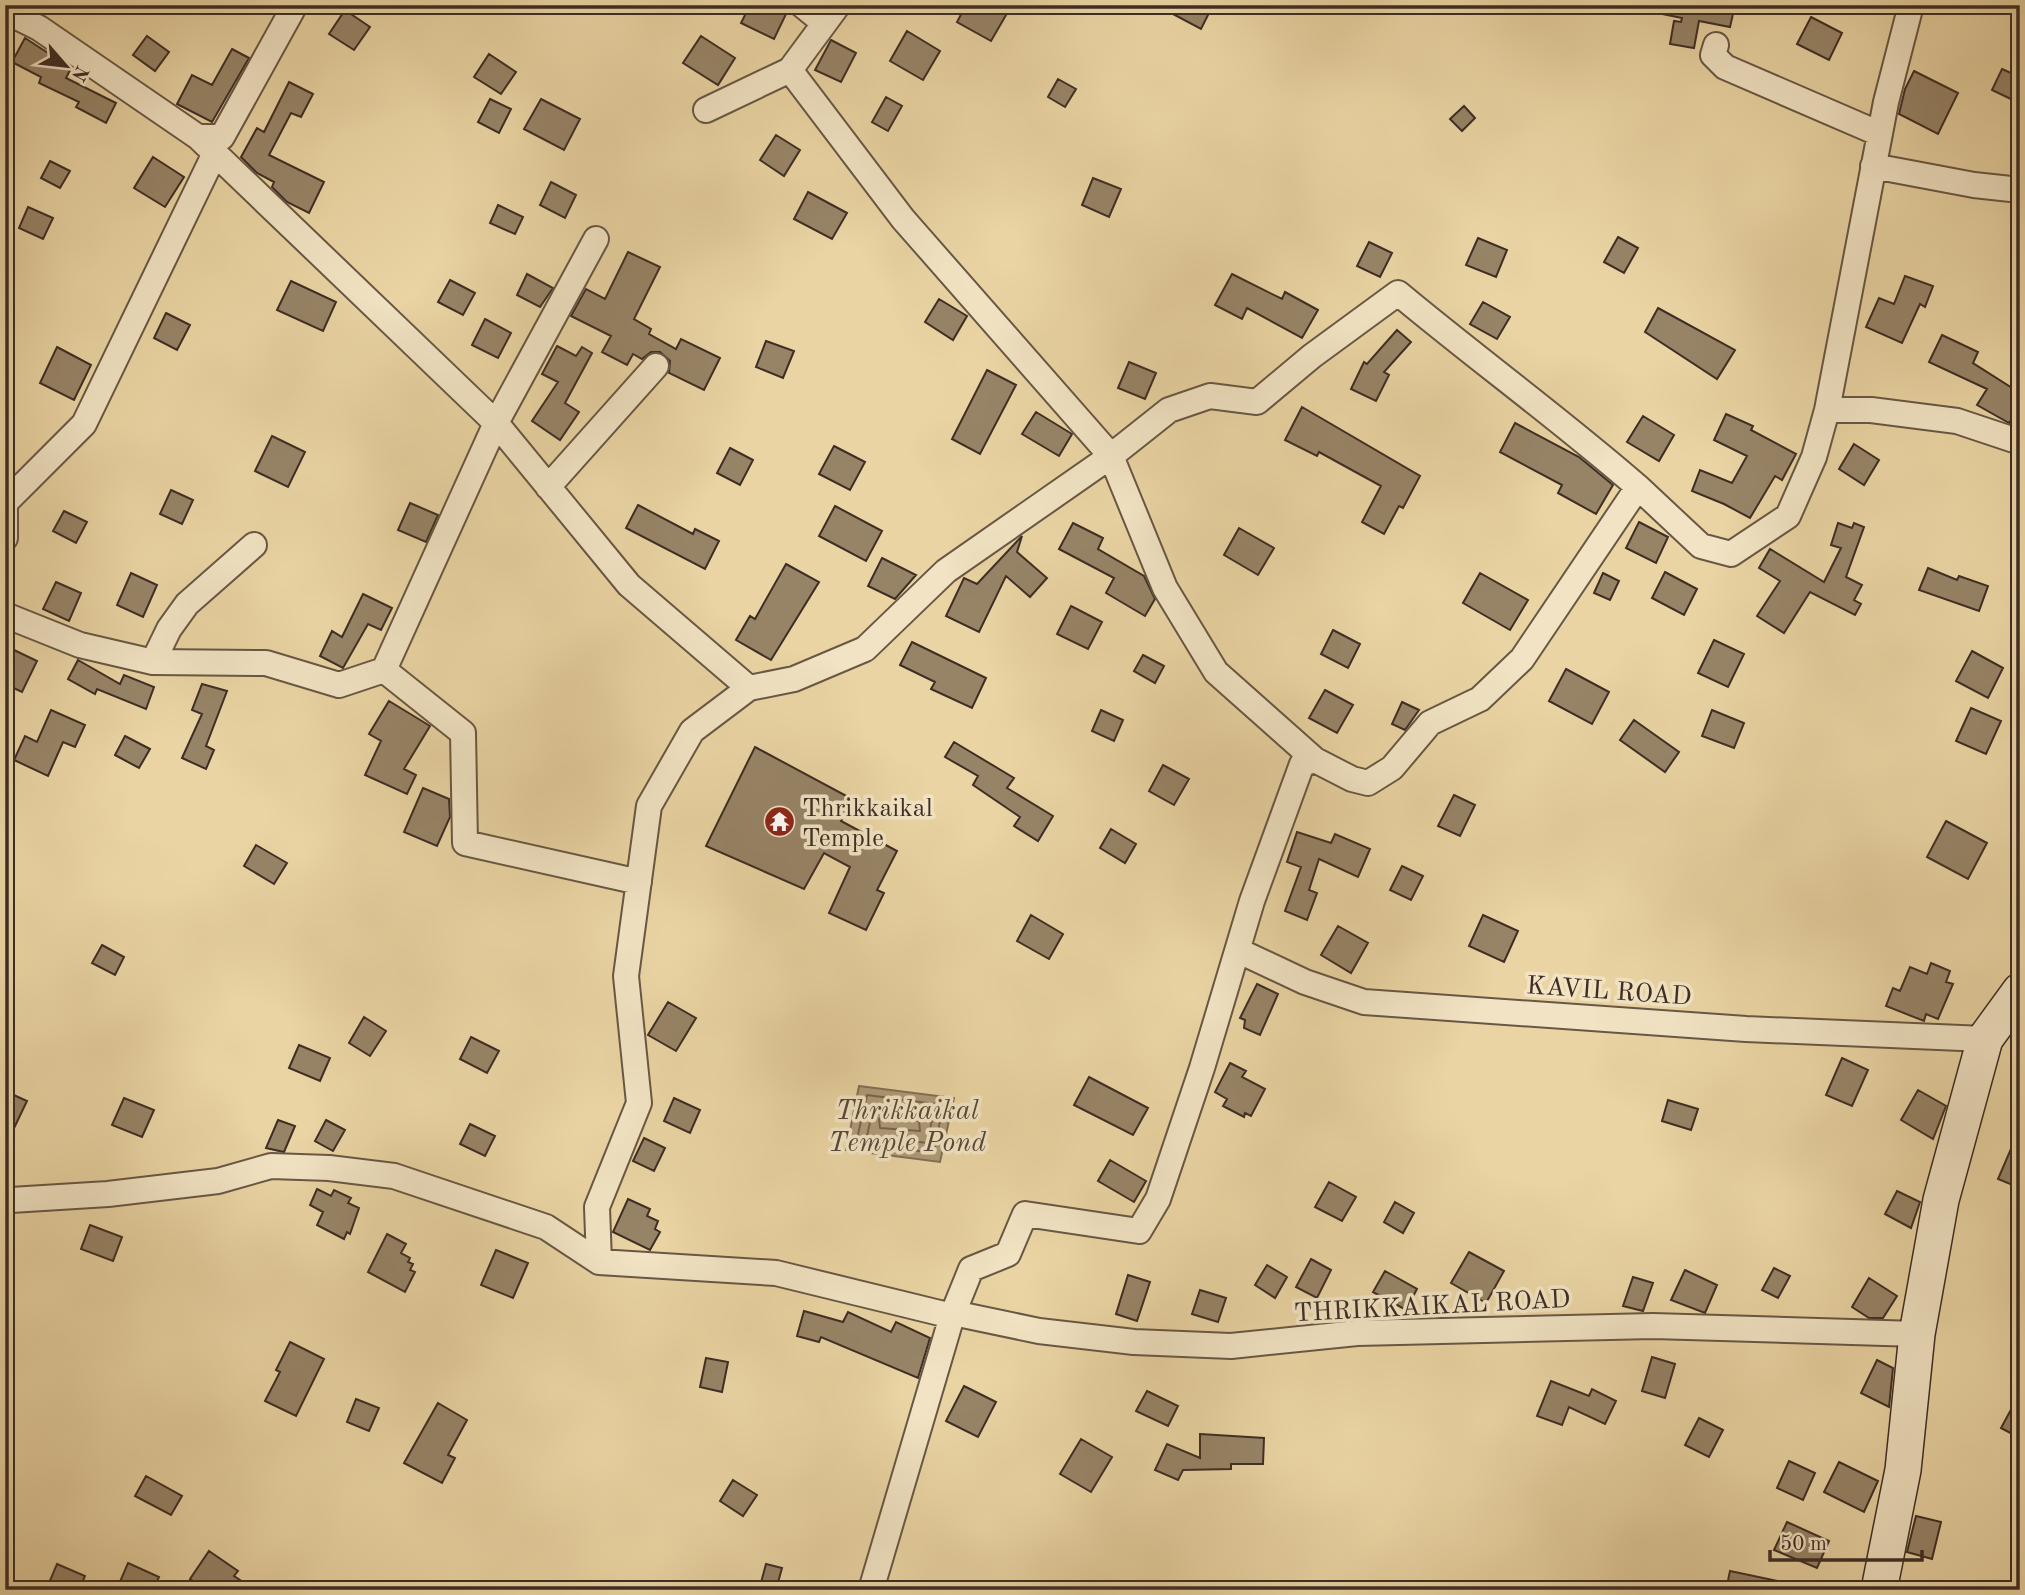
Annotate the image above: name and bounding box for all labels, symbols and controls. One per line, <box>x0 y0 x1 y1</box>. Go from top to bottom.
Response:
north arrow <box>32 32 102 102</box>
text: N <box>67 62 91 84</box>
place label: Thrikkaikal Temple <box>802 796 933 852</box>
temple icon: Thrikkaikal Temple <box>762 805 796 839</box>
street label: KAVIL ROAD <box>1525 973 1692 1011</box>
water label: Thrikkaikal Temple Pond <box>828 1098 986 1158</box>
street label: THRIKKAIKAL ROAD <box>1293 1287 1571 1327</box>
scale bar <box>1770 1518 1922 1562</box>
text: 50 m <box>1780 1534 1827 1555</box>

